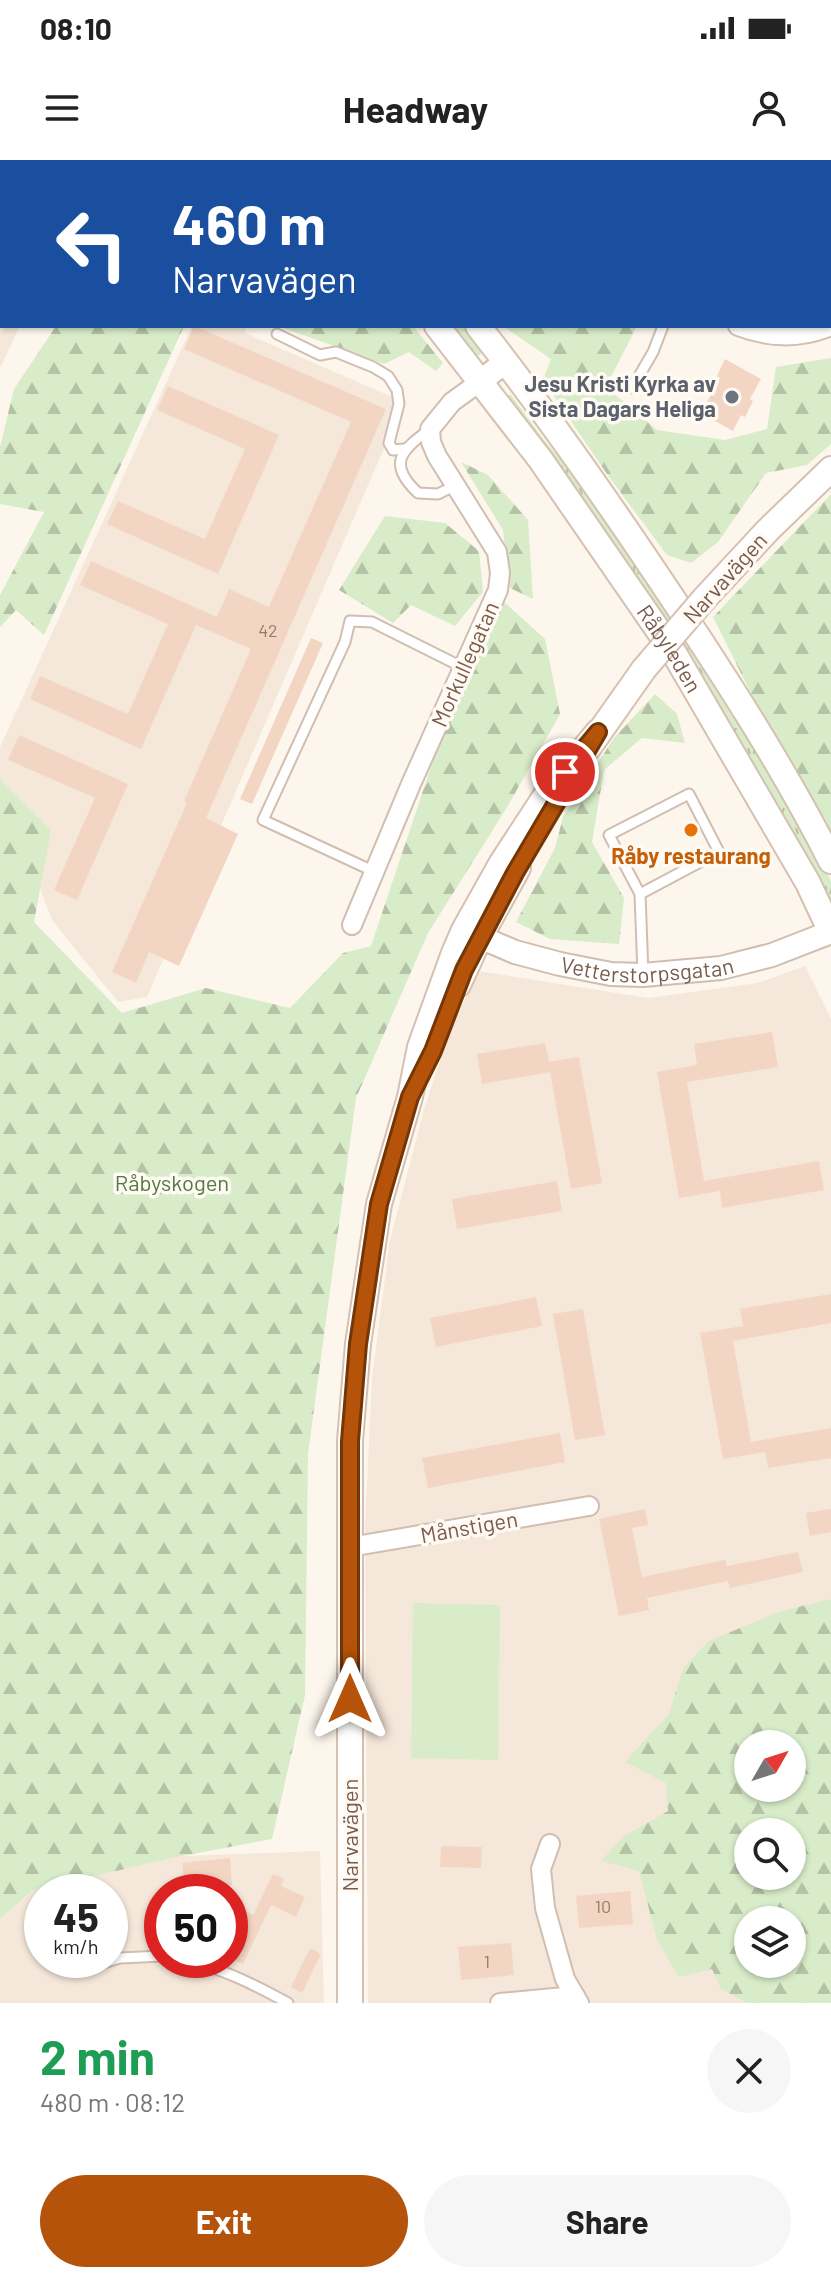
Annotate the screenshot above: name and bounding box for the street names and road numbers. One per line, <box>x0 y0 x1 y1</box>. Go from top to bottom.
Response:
street label: Narvavägen <box>677 527 772 628</box>
street label: Morkullegatan <box>425 597 503 730</box>
street label: Råbyleden <box>633 599 708 697</box>
street label: Vetterstorpsgatan <box>559 950 736 987</box>
street label: Månstigen <box>418 1505 520 1547</box>
street label: Narvavägen <box>336 1779 362 1891</box>

